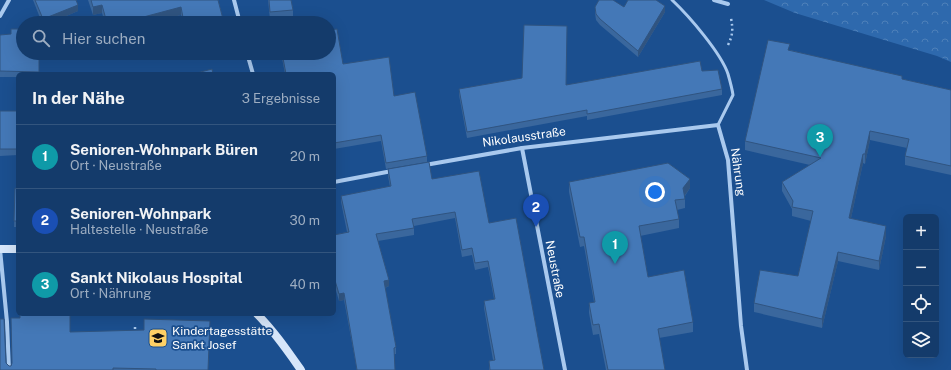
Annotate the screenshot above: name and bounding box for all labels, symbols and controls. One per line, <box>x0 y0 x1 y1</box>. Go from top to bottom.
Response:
search box <box>16 16 336 60</box>
icon: search <box>30 27 52 49</box>
text: Hier suchen <box>62 30 145 47</box>
text: In der Nähe <box>32 88 125 108</box>
text: 3 Ergebnisse <box>242 91 320 106</box>
street label: Nikolausstraße <box>481 124 567 150</box>
pin: 3 <box>807 124 833 157</box>
text: Senioren-Wohnpark Büren <box>70 141 258 158</box>
street label: Nährung <box>728 147 748 197</box>
text: 1 <box>42 149 48 164</box>
text: 20 m <box>290 149 320 164</box>
text: Ort · Neustraße <box>70 158 162 173</box>
your location <box>645 182 665 202</box>
pin: 2 <box>523 194 549 227</box>
text: Senioren-Wohnpark <box>70 205 212 222</box>
text: 2 <box>41 213 49 228</box>
text: 30 m <box>290 213 320 228</box>
map controls <box>903 214 939 358</box>
button: + <box>903 214 939 250</box>
text: Haltestelle · Neustraße <box>70 222 208 237</box>
pin: 1 <box>602 231 628 264</box>
street label: Neustraße <box>543 239 567 299</box>
button: − <box>903 250 939 286</box>
text: Sankt Nikolaus Hospital <box>70 269 243 286</box>
text: 3 <box>41 277 49 292</box>
text: 40 m <box>289 277 320 292</box>
text: Ort · Nährung <box>70 286 151 301</box>
button: locate <box>903 286 939 322</box>
button: layers <box>903 322 939 358</box>
place label: Kindertagesstätte Sankt Josef <box>172 324 272 352</box>
school or university icon: Kindertagesstätte Sankt Josef <box>147 327 169 349</box>

